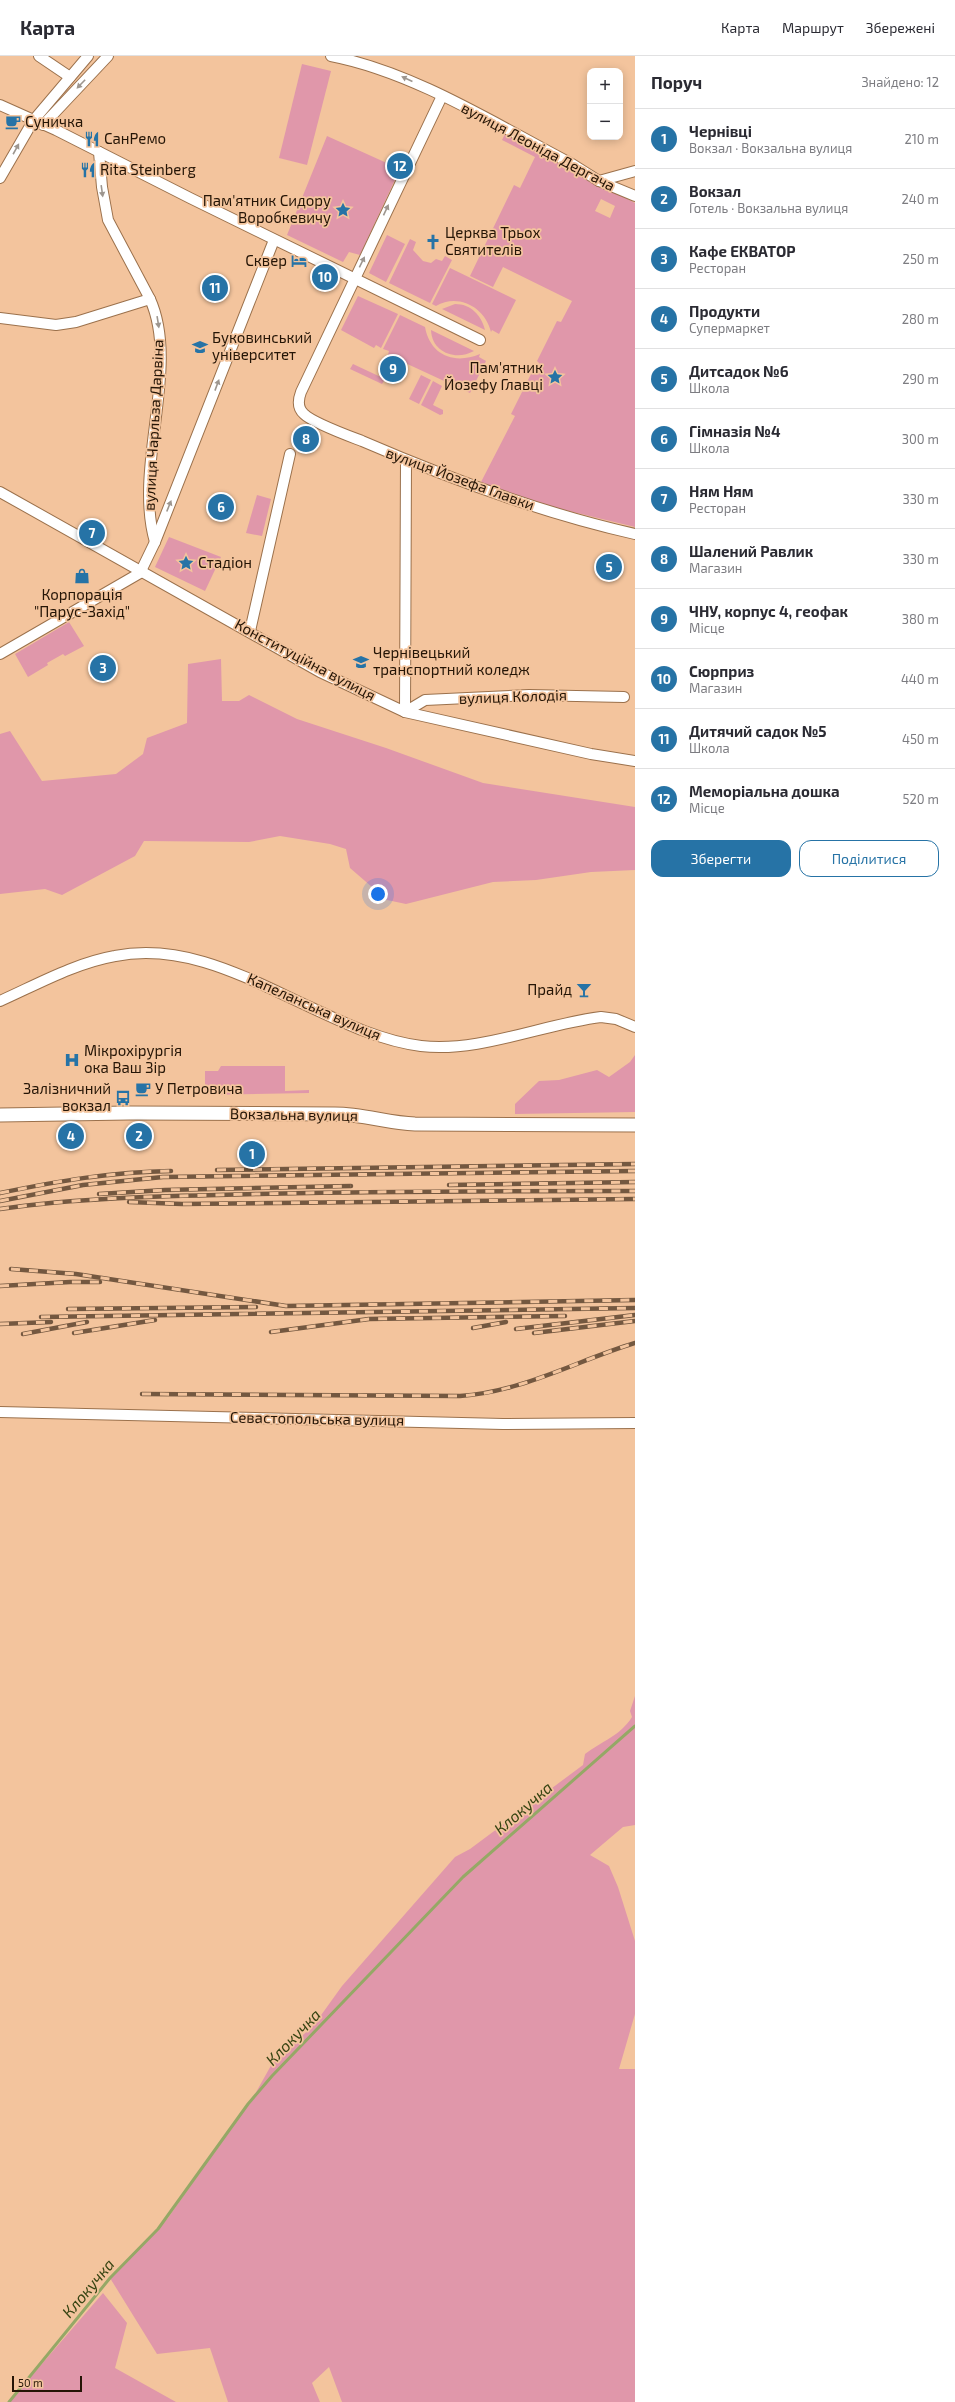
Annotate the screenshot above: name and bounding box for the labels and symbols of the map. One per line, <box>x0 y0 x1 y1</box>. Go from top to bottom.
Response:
one-way arrow <box>401 76 413 82</box>
one-way arrow <box>76 79 86 89</box>
street label: вулиця Леоніда Дергача <box>458 98 618 195</box>
place label: Суничка <box>25 112 83 131</box>
cafe icon: Суничка <box>4 113 22 131</box>
place label: СанРемо <box>104 129 166 147</box>
restaurant icon: СанРемо <box>83 130 101 148</box>
one-way arrow <box>13 143 20 155</box>
pin: 12 <box>387 151 413 181</box>
place label: Rita Steinberg <box>100 160 196 178</box>
restaurant icon: Rita Steinberg <box>79 161 97 179</box>
one-way arrow <box>99 185 105 197</box>
place label: Пам'ятник Сидору Воробкевичу <box>203 191 331 227</box>
place icon: Пам'ятник Сидору Воробкевичу <box>334 201 352 219</box>
one-way arrow <box>383 205 389 216</box>
place label: Церква Трьох Святителів <box>445 223 540 258</box>
church icon: Церква Трьох Святителів <box>424 233 442 251</box>
place label: Сквер <box>245 251 287 269</box>
hotel icon: Сквер <box>290 252 308 270</box>
one-way arrow <box>359 257 365 268</box>
pin: 10 <box>312 262 338 292</box>
pin: 11 <box>202 273 228 303</box>
one-way arrow <box>155 316 161 328</box>
place label: Буковинський університет <box>212 328 312 364</box>
school or university icon: Буковинський університет <box>191 338 209 356</box>
street label: вулиця Чарльза Дарвіна <box>140 339 167 511</box>
pin: 9 <box>380 354 406 384</box>
place label: Пам'ятник Йозефу Главці <box>444 358 543 394</box>
place icon: Пам'ятник Йозефу Главці <box>546 368 564 386</box>
one-way arrow <box>214 378 220 390</box>
pin: 8 <box>293 424 319 454</box>
street label: вулиця Йозефа Главки <box>383 443 537 514</box>
pin: 6 <box>208 492 234 522</box>
one-way arrow <box>167 499 173 511</box>
pin: 7 <box>79 518 105 548</box>
pin: 5 <box>596 552 622 582</box>
place label: Стадіон <box>198 553 252 571</box>
place icon: Стадіон <box>177 554 195 572</box>
shop icon: Корпорацiя "Парус-Захiд" <box>73 567 91 585</box>
place label: Корпорацiя "Парус-Захiд" <box>34 585 130 621</box>
street label: Конституційна вулиця <box>232 614 379 705</box>
place label: Чернівецький транспортний коледж <box>373 643 530 678</box>
pin: 3 <box>90 653 116 683</box>
school or university icon: Чернівецький транспортний коледж <box>352 653 370 671</box>
street label: вулиця Колодія <box>459 685 567 708</box>
your location <box>368 884 388 904</box>
street label: Капеланська вулиця <box>244 969 384 1045</box>
place label: Прайд <box>527 980 572 998</box>
bar icon: Прайд <box>575 981 593 999</box>
place label: Мікрохірургія ока Ваш Зір <box>84 1041 182 1076</box>
hospital icon: Мікрохірургія ока Ваш Зір <box>63 1051 81 1069</box>
place label: Залізничний вокзал <box>23 1079 111 1114</box>
place label: У Петровича <box>155 1079 243 1097</box>
cafe icon: У Петровича <box>134 1080 152 1098</box>
bus stop icon: Залізничний вокзал <box>114 1089 132 1107</box>
street label: Вокзальна вулиця <box>230 1104 358 1125</box>
pin: 4 <box>58 1121 84 1151</box>
pin: 2 <box>126 1121 152 1151</box>
pin: 1 <box>239 1139 265 1169</box>
street label: Севастопольська вулиця <box>230 1407 404 1430</box>
water label: Клокучка <box>490 1777 556 1838</box>
water label: Клокучка <box>261 2005 324 2069</box>
water label: Клокучка <box>58 2254 118 2321</box>
scale bar <box>12 2374 82 2393</box>

